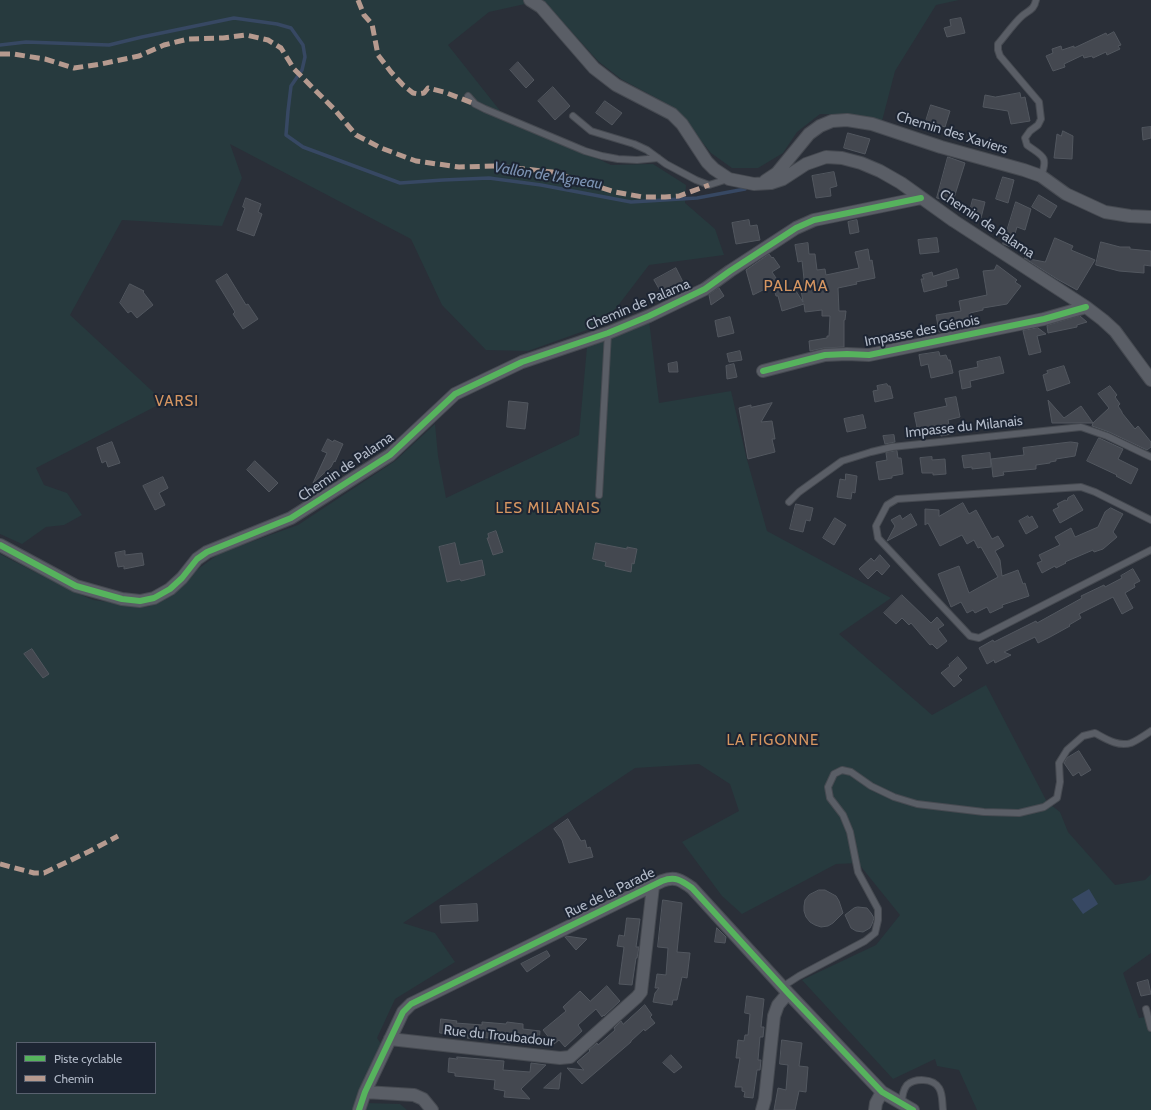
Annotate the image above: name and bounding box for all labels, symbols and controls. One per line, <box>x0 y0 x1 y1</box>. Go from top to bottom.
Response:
street label: Chemin des Xaviers <box>894 108 1010 158</box>
water label: Vallon de l'Agneau <box>493 159 603 193</box>
street label: Chemin de Palama <box>936 186 1038 262</box>
street label: Chemin de Palama <box>584 276 692 334</box>
district label: PALAMA <box>763 276 829 296</box>
street label: Impasse des Génois <box>863 312 981 350</box>
district label: VARSI <box>155 393 199 411</box>
street label: Impasse du Milanais <box>904 412 1024 442</box>
street label: Chemin de Palama <box>295 429 397 505</box>
district label: LES MILANAIS <box>495 500 601 518</box>
district label: LA FIGONNE <box>727 732 819 750</box>
street label: Rue de la Parade <box>562 864 658 922</box>
street label: Rue du Troubadour <box>443 1022 555 1050</box>
legend <box>16 1042 156 1094</box>
text: Piste cyclable <box>54 1051 122 1066</box>
text: Chemin <box>54 1071 94 1086</box>

